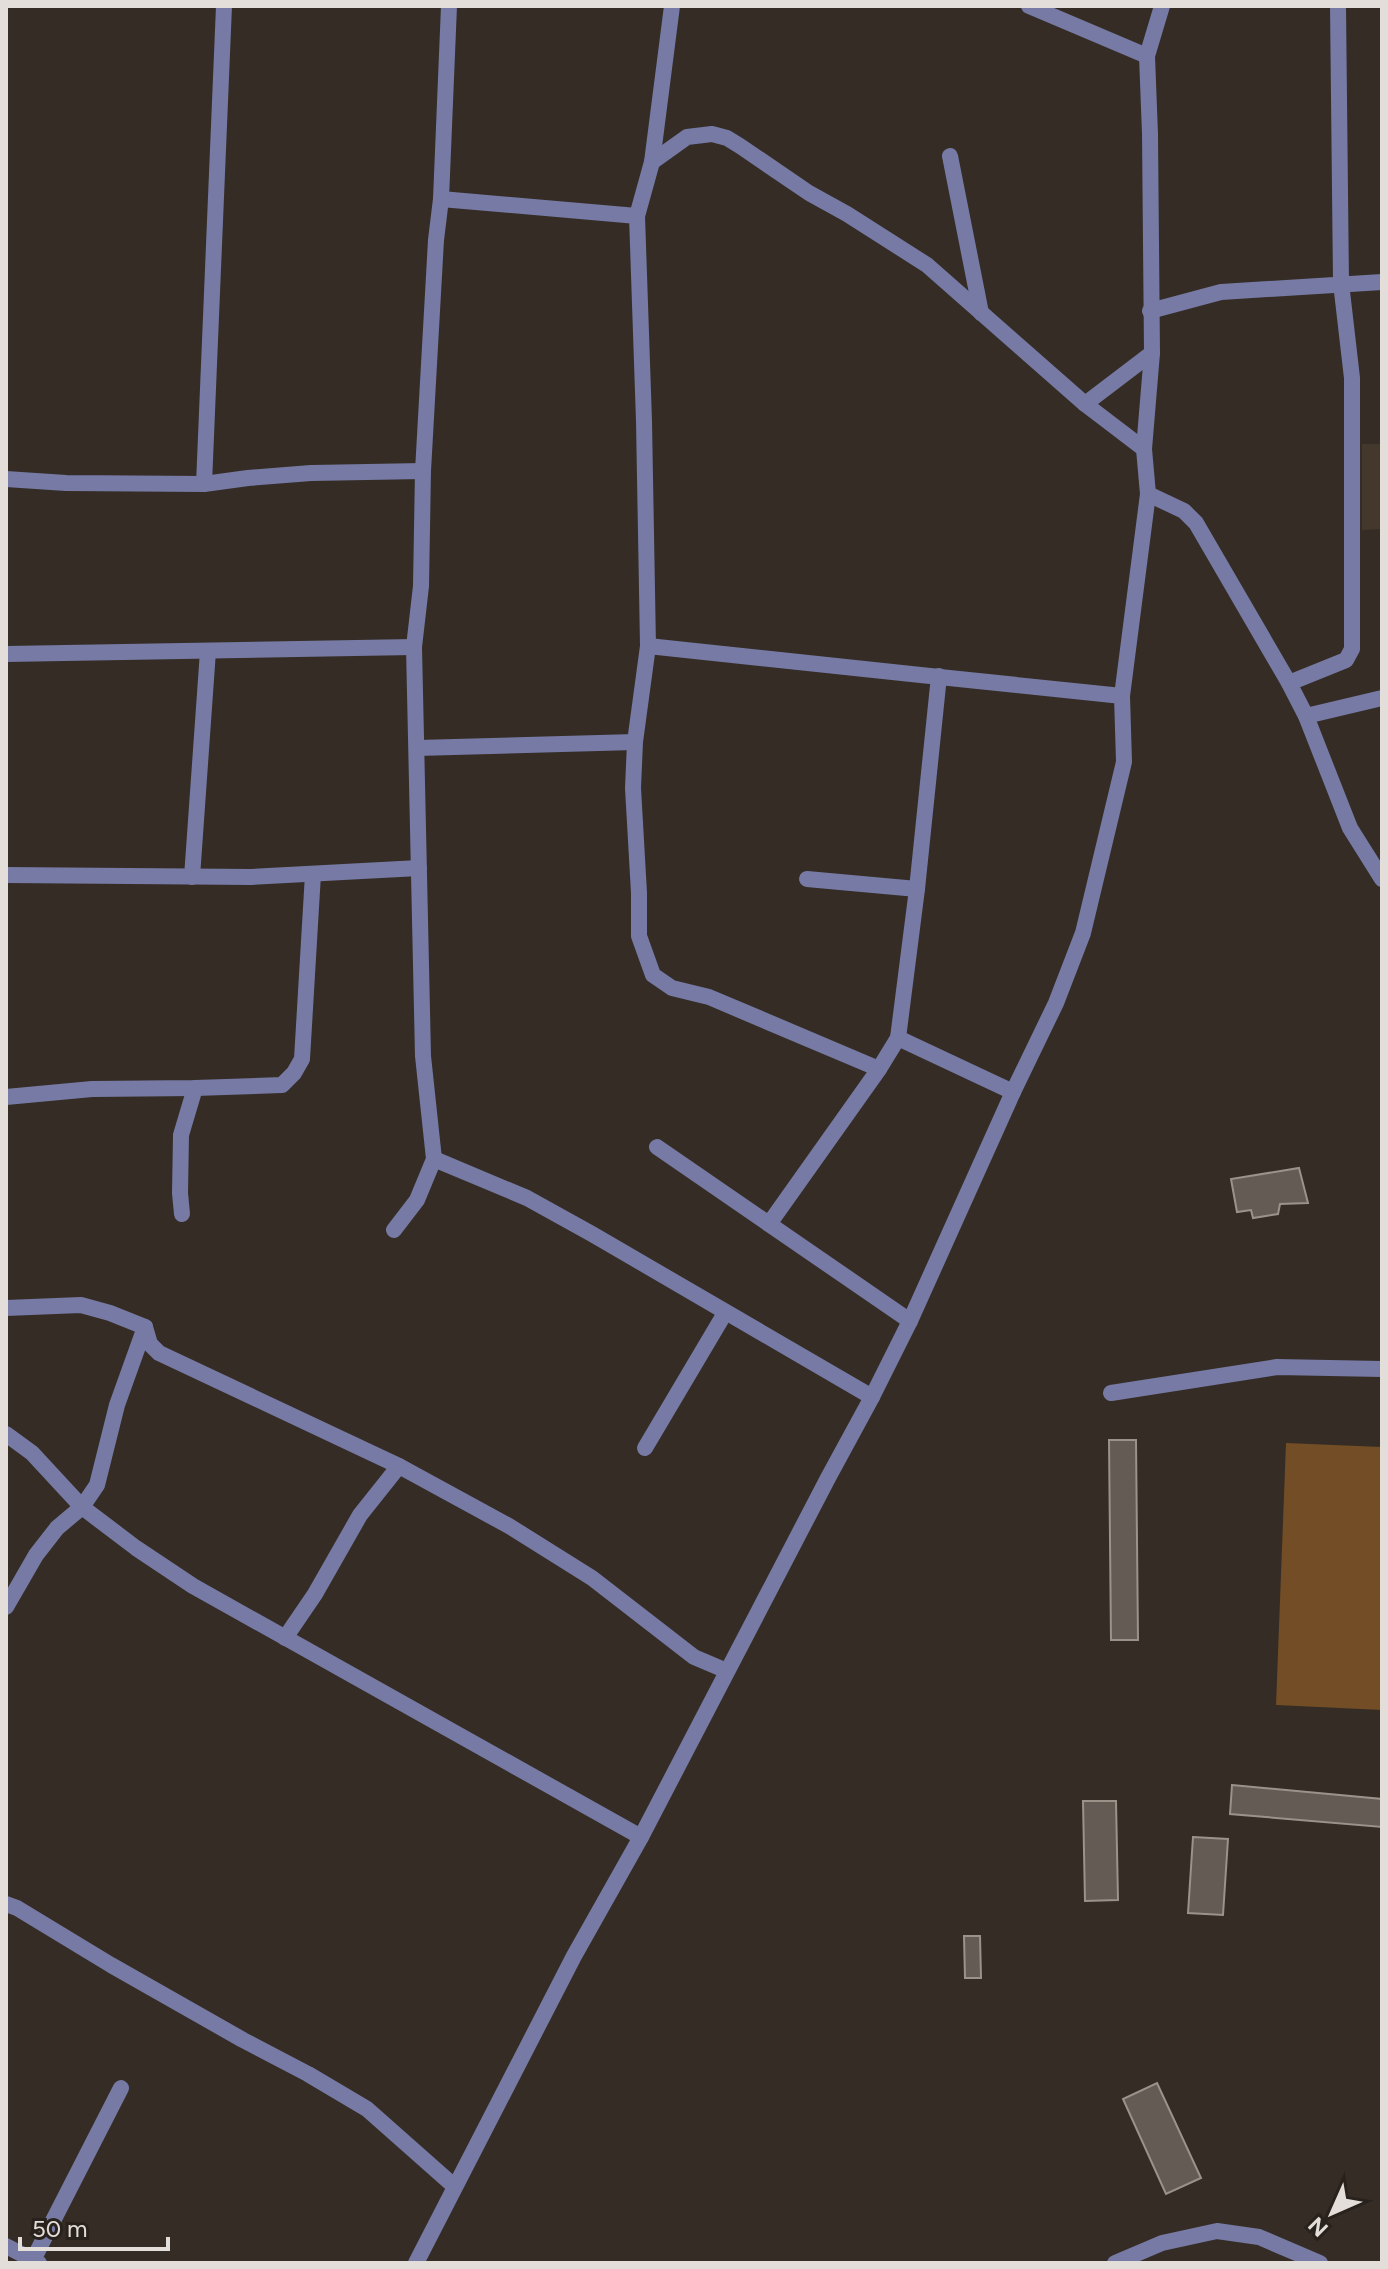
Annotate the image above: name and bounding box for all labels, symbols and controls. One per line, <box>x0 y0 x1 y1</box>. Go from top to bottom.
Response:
north arrow <box>1292 2173 1372 2253</box>
scale bar <box>20 2201 168 2251</box>
text: N <box>1303 2211 1334 2242</box>
text: 50 m <box>32 2214 88 2243</box>

